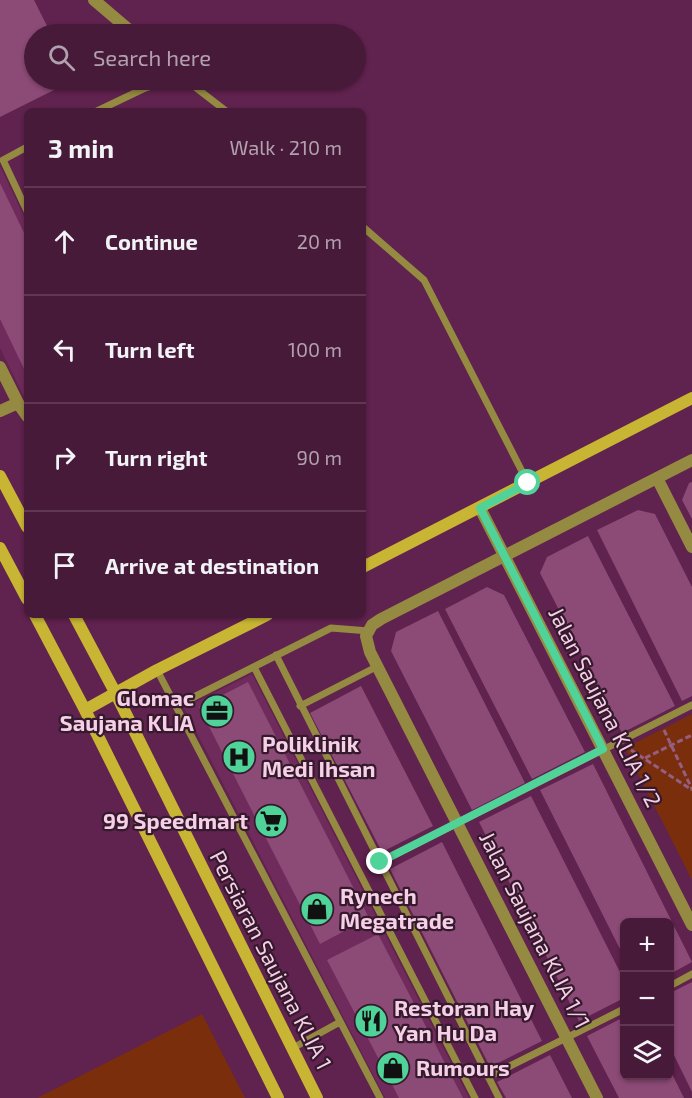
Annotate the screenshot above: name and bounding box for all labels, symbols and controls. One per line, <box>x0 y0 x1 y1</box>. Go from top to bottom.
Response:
search box <box>24 24 366 90</box>
icon: search <box>45 41 78 74</box>
text: Search here <box>93 44 211 70</box>
text: 3 min <box>48 132 114 163</box>
text: Walk · 210 m <box>230 135 342 159</box>
icon: ahead <box>48 225 81 258</box>
text: Continue <box>105 228 198 254</box>
text: 20 m <box>297 229 342 253</box>
icon: left <box>48 333 81 366</box>
text: Turn left <box>105 336 194 362</box>
text: 100 m <box>288 337 342 361</box>
icon: right <box>48 441 81 474</box>
text: Turn right <box>105 444 207 470</box>
text: 90 m <box>297 445 342 469</box>
route start <box>514 469 540 495</box>
icon: arrive <box>48 549 81 582</box>
text: Arrive at destination <box>105 552 319 578</box>
street label: Jalan Saujana KLIA 1/2 <box>543 602 668 811</box>
place label: Glomac Saujana KLIA <box>60 684 195 735</box>
office icon: Glomac Saujana KLIA <box>199 693 235 729</box>
place label: Poliklinik Medi Ihsan <box>262 730 376 781</box>
hospital icon: Poliklinik Medi Ihsan <box>221 739 257 775</box>
supermarket icon: 99 Speedmart <box>253 803 289 839</box>
place label: 99 Speedmart <box>103 807 248 833</box>
street label: Jalan Saujana KLIA 1/1 <box>474 827 597 1033</box>
street label: Persiaran Saujana KLIA 1 <box>204 846 338 1074</box>
route end <box>366 848 392 874</box>
place label: Rynech Megatrade <box>340 882 454 933</box>
shop icon: Rynech Megatrade <box>299 891 335 927</box>
map controls <box>620 918 674 1080</box>
button: + <box>620 918 674 972</box>
button: − <box>620 972 674 1026</box>
place label: Restoran Hay Yan Hu Da <box>394 994 535 1045</box>
restaurant icon: Restoran Hay Yan Hu Da <box>353 1003 389 1039</box>
button: layers <box>620 1026 674 1080</box>
shop icon: Rumours <box>375 1050 411 1086</box>
place label: Rumours <box>416 1054 510 1080</box>

